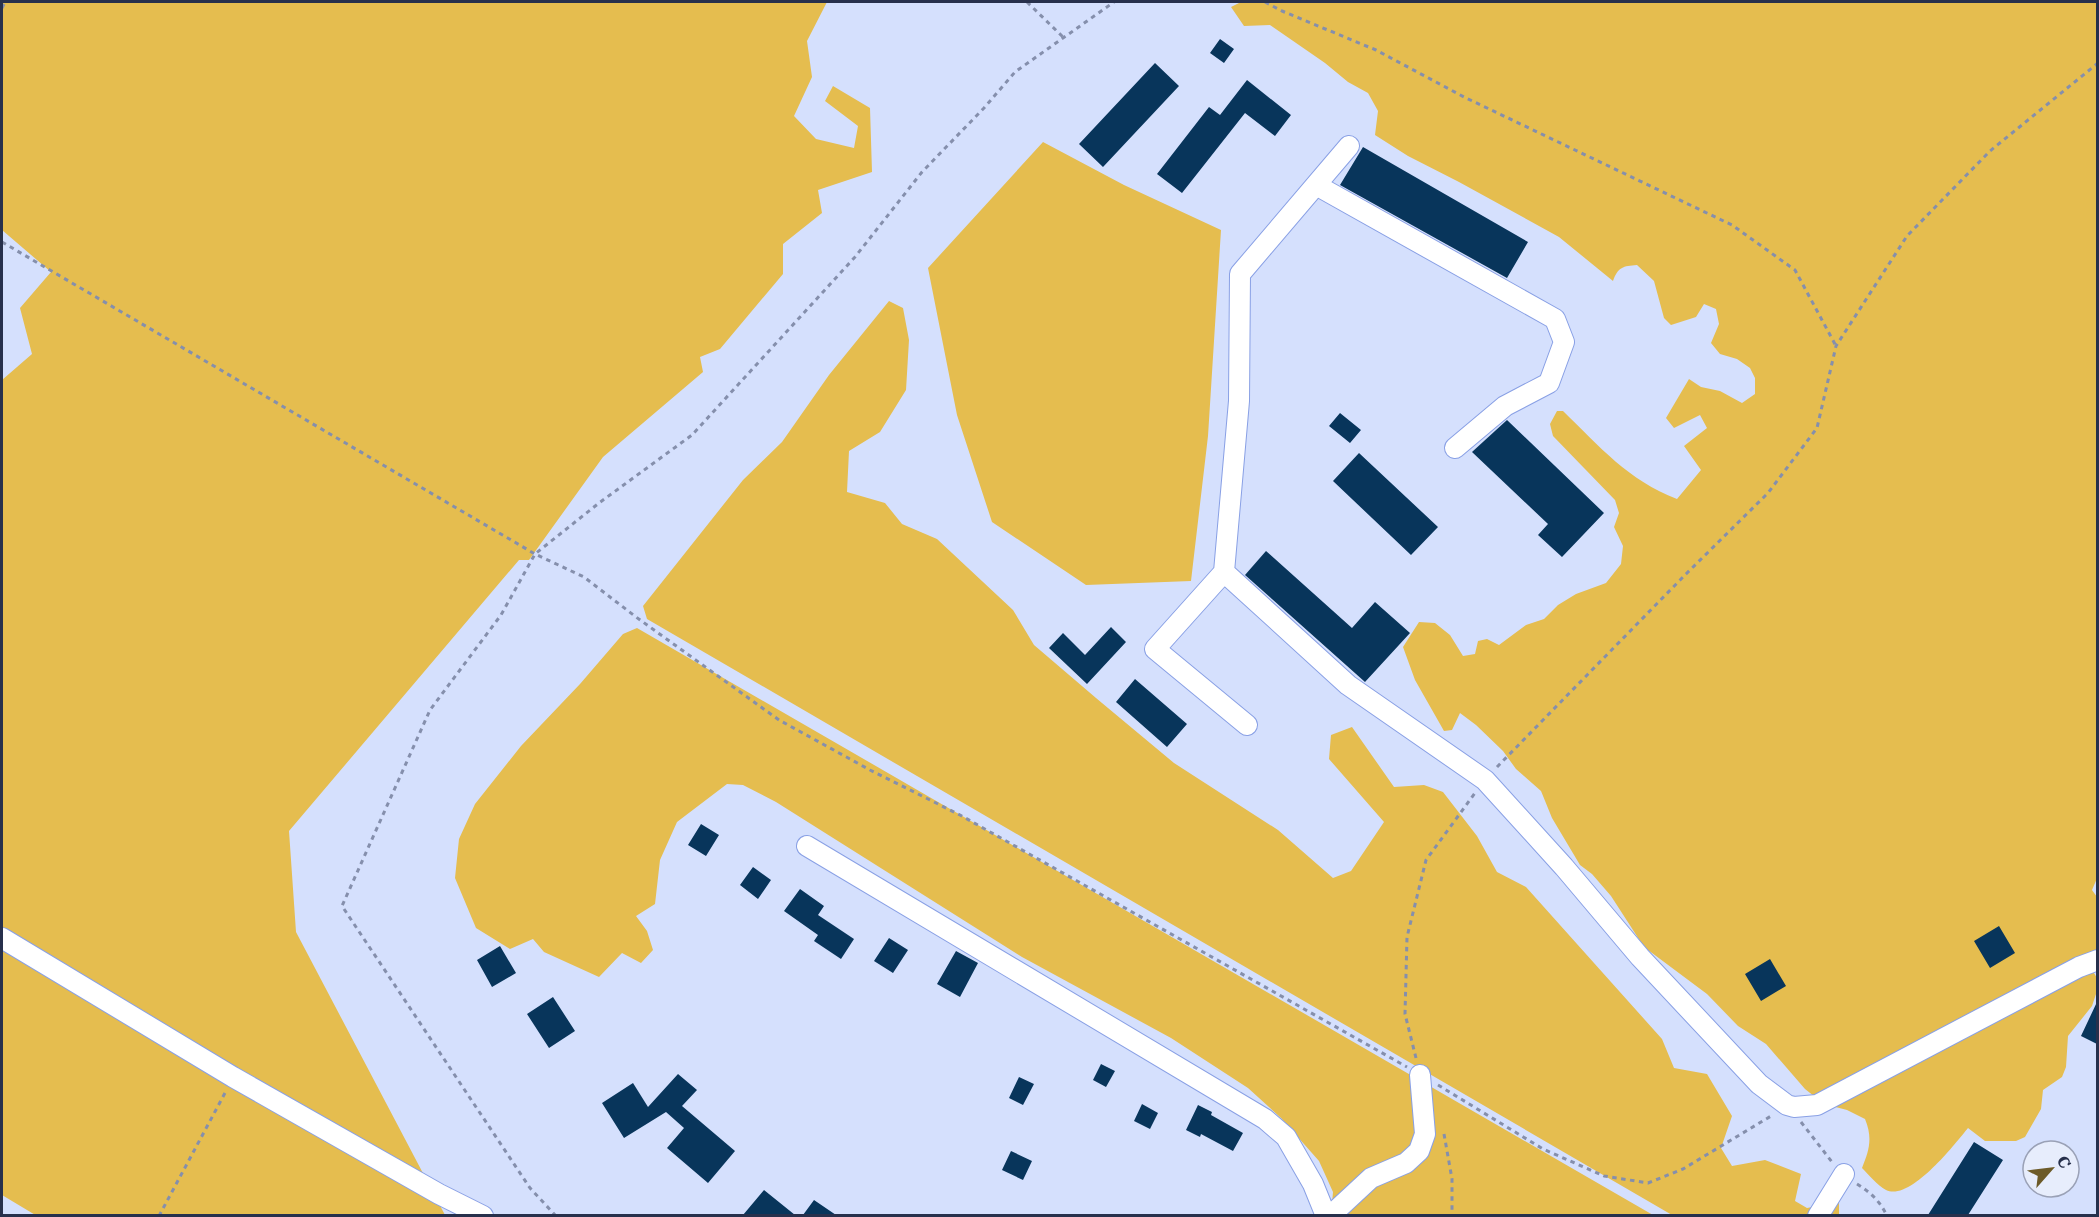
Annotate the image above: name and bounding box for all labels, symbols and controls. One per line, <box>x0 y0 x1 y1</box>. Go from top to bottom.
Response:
north arrow <box>2021 1139 2081 1199</box>
text: С <box>2053 1153 2075 1172</box>

